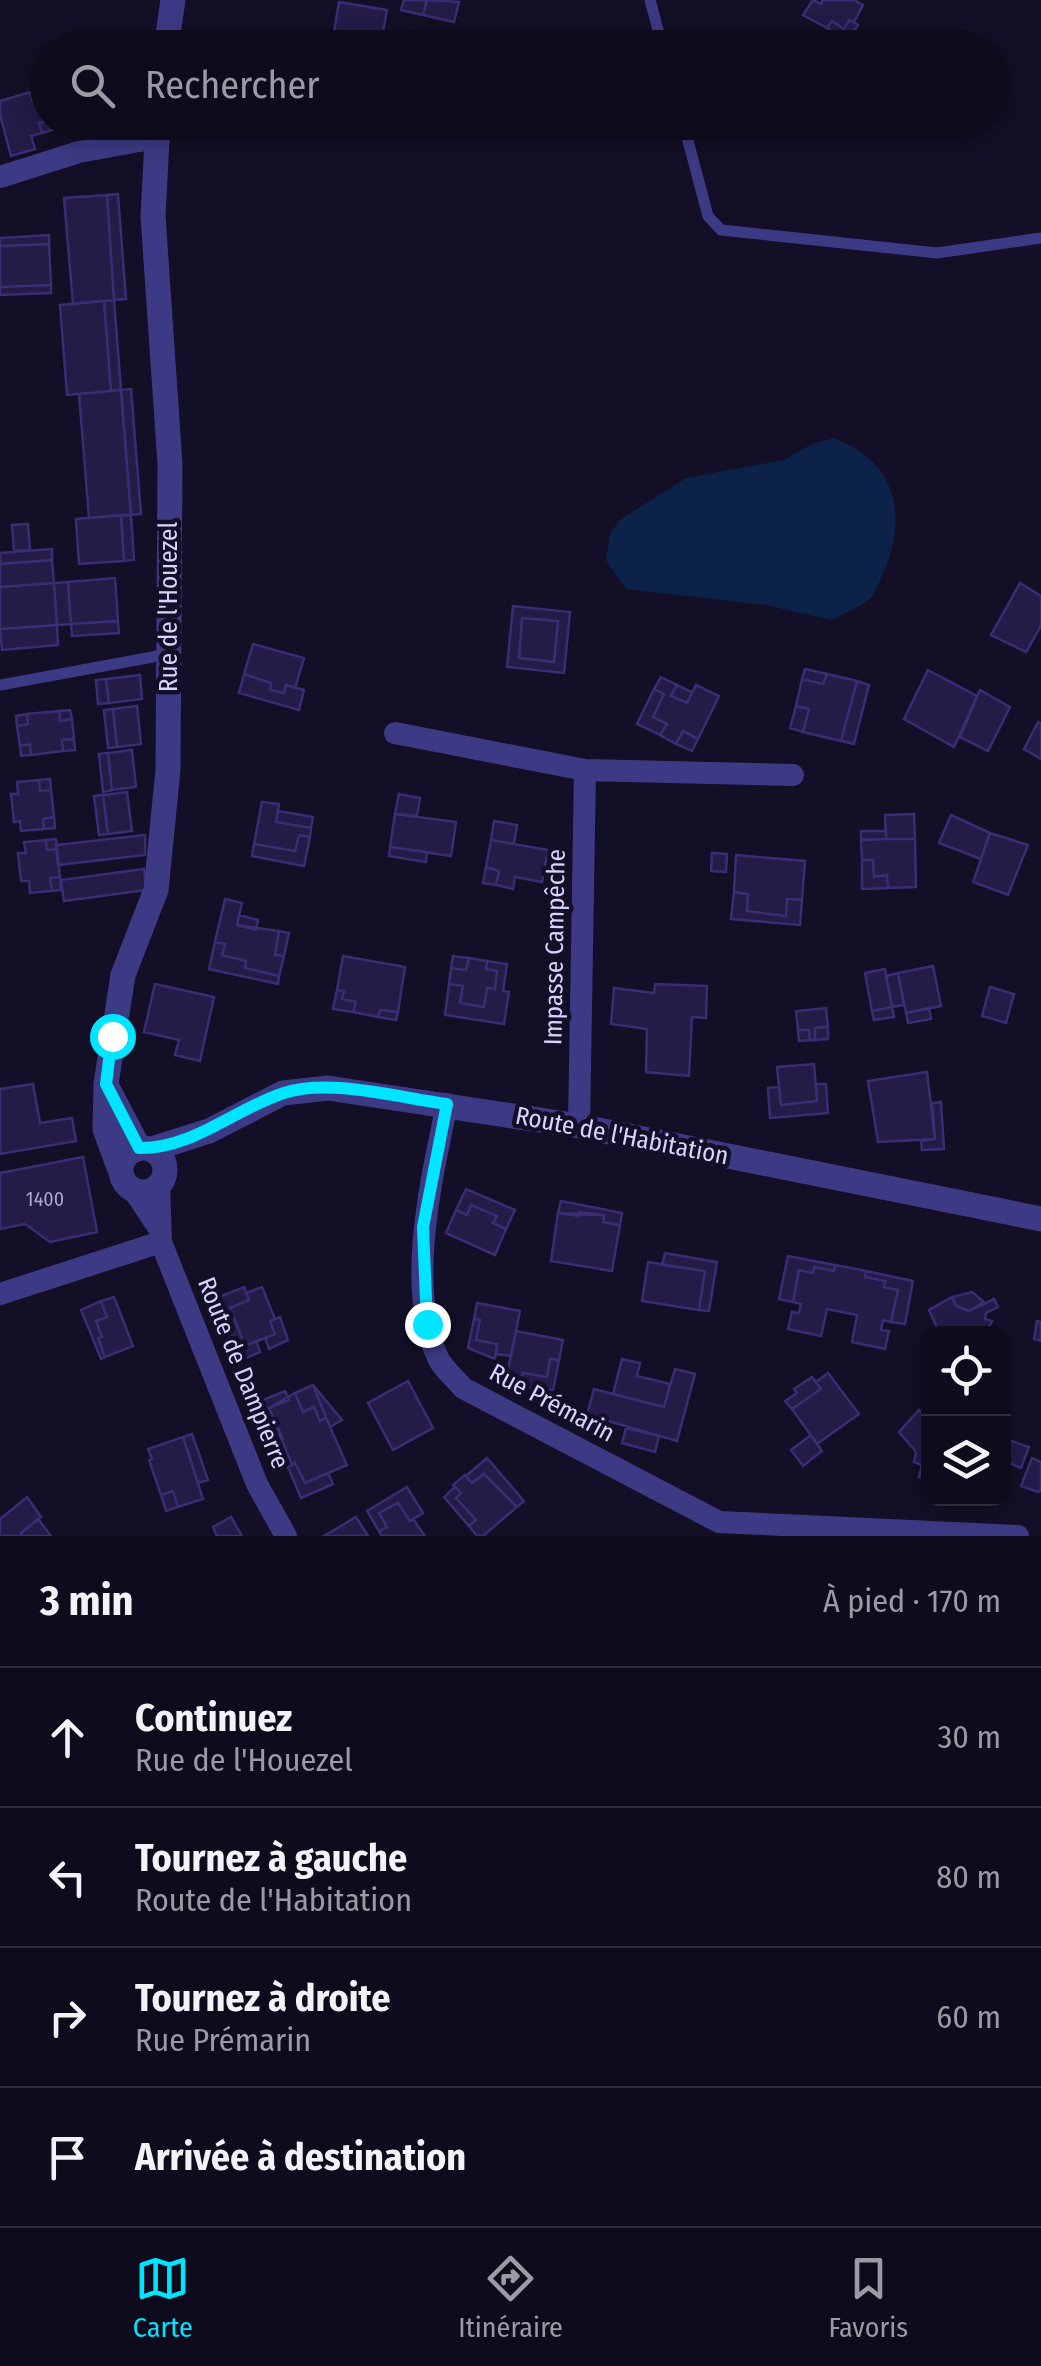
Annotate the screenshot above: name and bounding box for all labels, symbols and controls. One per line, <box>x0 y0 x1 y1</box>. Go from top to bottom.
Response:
search box <box>30 30 1011 140</box>
icon: search <box>65 58 120 113</box>
text: Rechercher <box>145 62 320 108</box>
street label: Rue de l'Houezel <box>154 522 184 692</box>
street label: Impasse Campêche <box>538 849 572 1045</box>
route start <box>90 1014 136 1060</box>
street label: Route de l'Habitation <box>513 1101 731 1171</box>
house number: 1400 <box>26 1187 64 1211</box>
street label: Route de Dampierre <box>191 1273 295 1473</box>
route end <box>405 1302 451 1348</box>
map controls <box>921 1326 1011 1506</box>
button: locate <box>921 1326 1011 1416</box>
street label: Rue Prémarin <box>484 1357 620 1449</box>
button: layers <box>921 1416 1011 1506</box>
text: 3 min <box>40 1576 134 1626</box>
text: À pied · 170 m <box>823 1582 1001 1620</box>
text: Continuez <box>135 1695 292 1741</box>
icon: ahead <box>40 1710 95 1765</box>
text: 30 m <box>938 1718 1001 1756</box>
text: Rue de l'Houezel <box>135 1741 353 1779</box>
text: Tournez à gauche <box>135 1835 407 1881</box>
icon: left <box>40 1850 95 1905</box>
text: 80 m <box>936 1858 1001 1896</box>
text: Route de l'Habitation <box>135 1881 412 1919</box>
text: Tournez à droite <box>135 1975 391 2021</box>
icon: right <box>40 1990 95 2045</box>
text: 60 m <box>936 1998 1001 2036</box>
text: Rue Prémarin <box>135 2021 311 2059</box>
icon: arrive <box>40 2130 95 2185</box>
text: Arrivée à destination <box>135 2134 466 2180</box>
tab: Carte <box>133 2251 193 2344</box>
tab: Itinéraire <box>458 2251 563 2344</box>
tab: Favoris <box>828 2251 908 2344</box>

